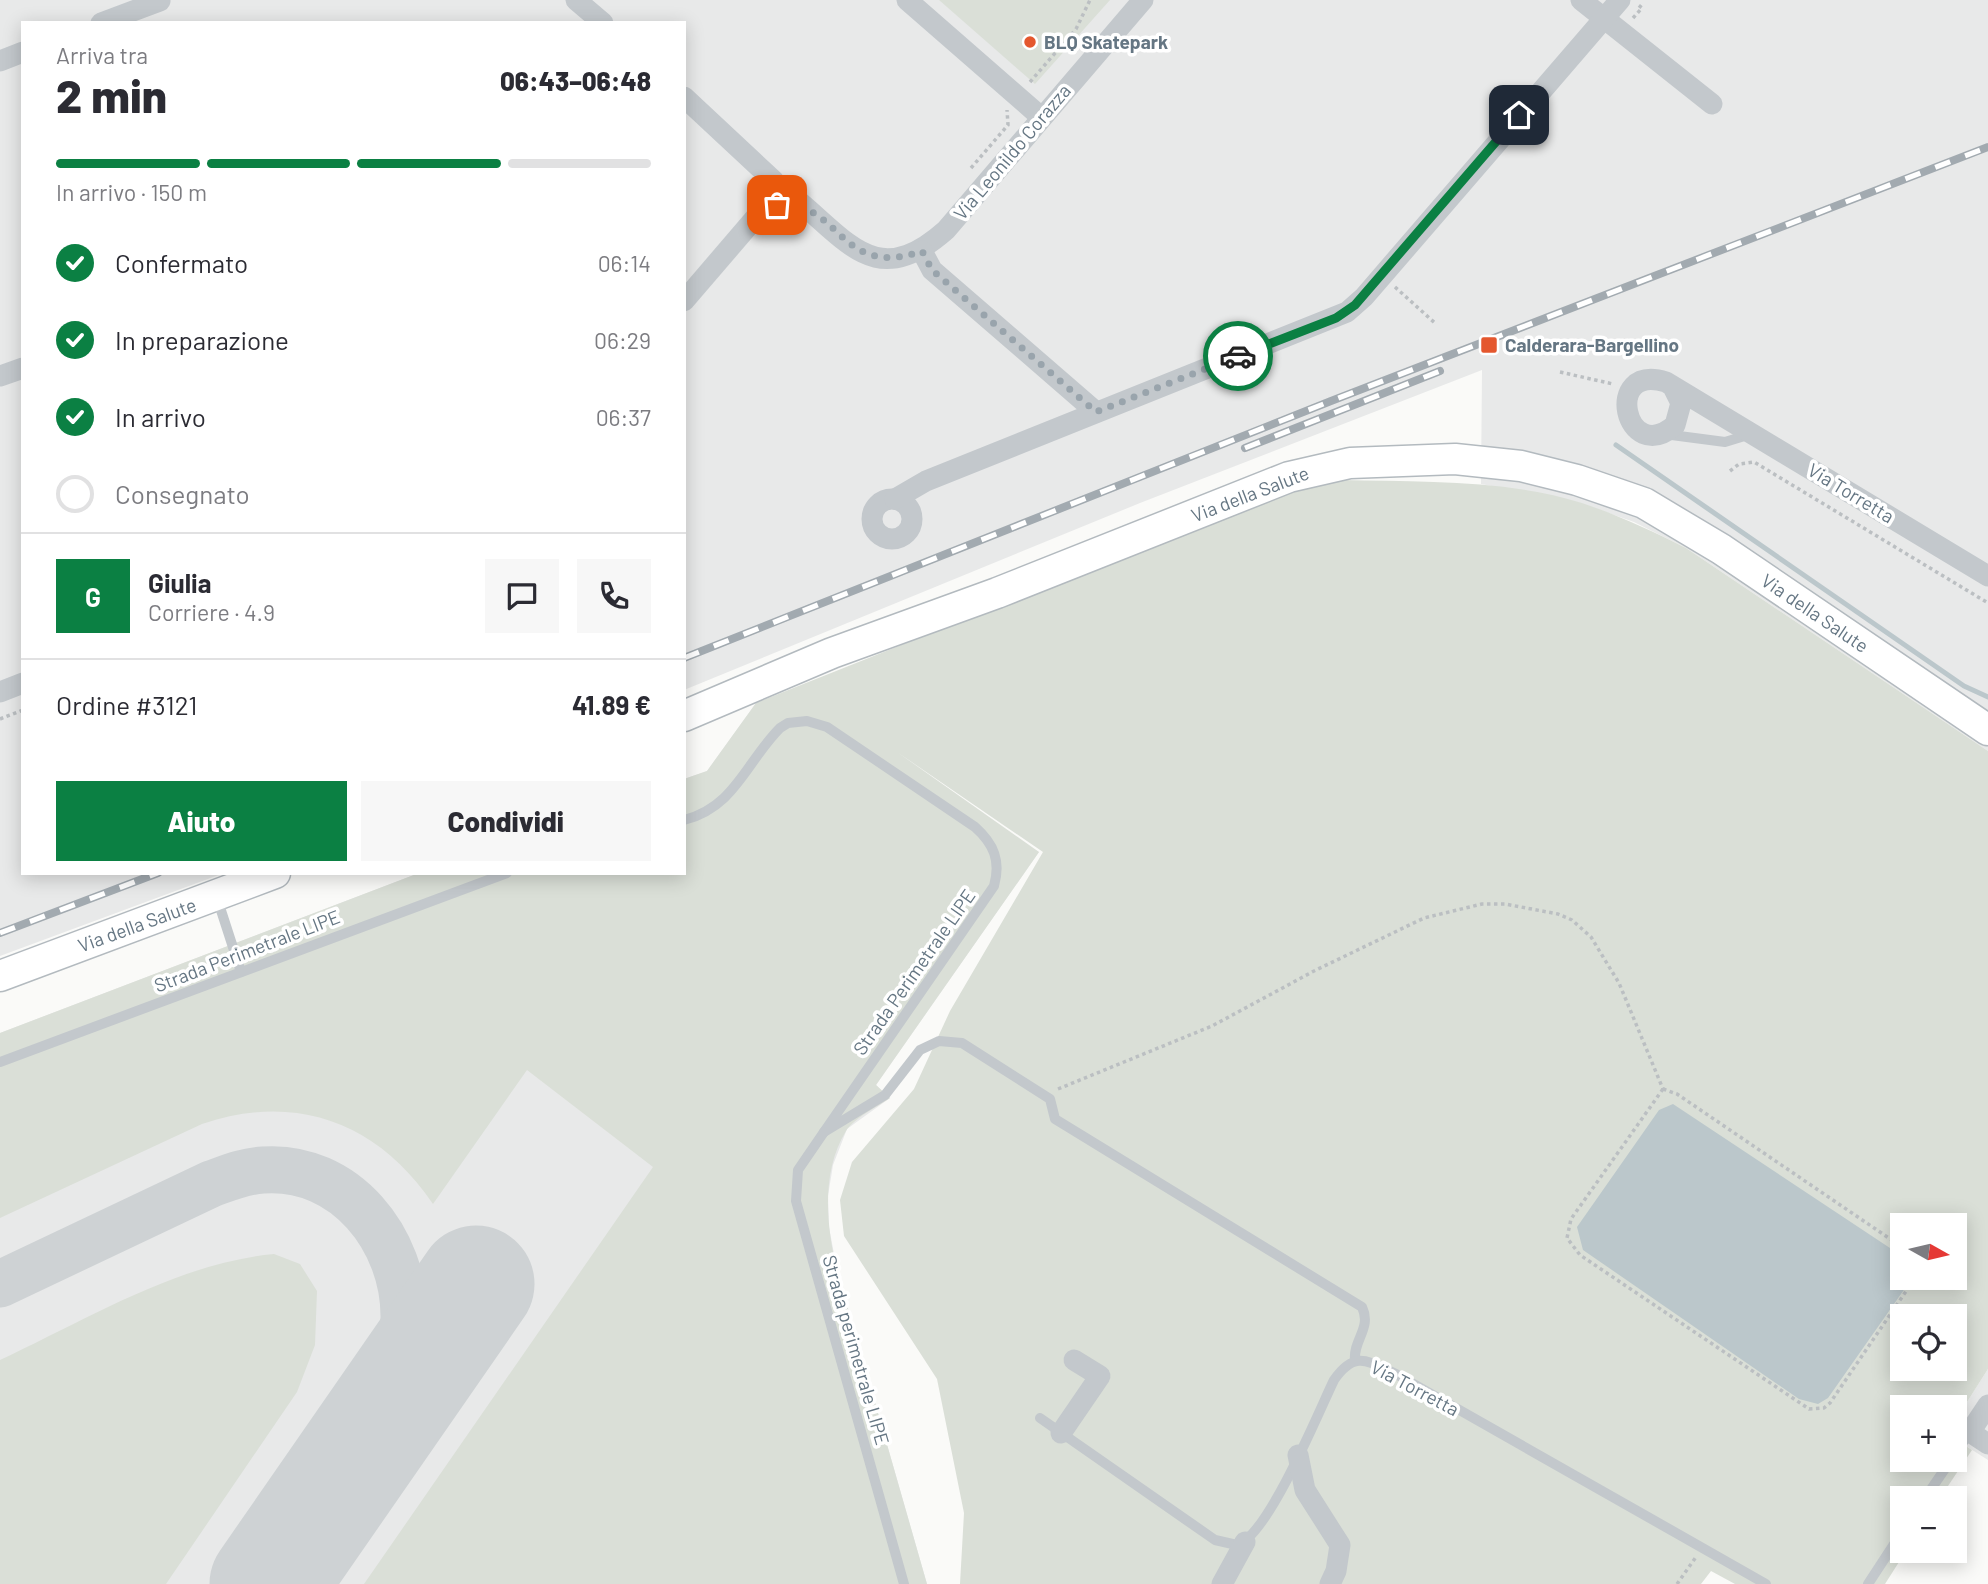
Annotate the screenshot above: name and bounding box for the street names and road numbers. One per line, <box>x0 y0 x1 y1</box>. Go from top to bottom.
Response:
street label: Via Leonildo Corazza <box>948 79 1075 224</box>
street label: Via Torretta <box>1804 458 1899 527</box>
street label: Via della Salute <box>1188 461 1312 527</box>
street label: Via della Salute <box>1757 568 1873 657</box>
street label: Strada Perimetrale LIPE <box>848 884 980 1059</box>
street label: Via della Salute <box>74 892 199 957</box>
street label: Strada Perimetrale LIPE <box>151 904 343 997</box>
street label: Strada perimetrale LIPE <box>818 1252 895 1448</box>
street label: Via Torretta <box>1367 1355 1463 1420</box>

